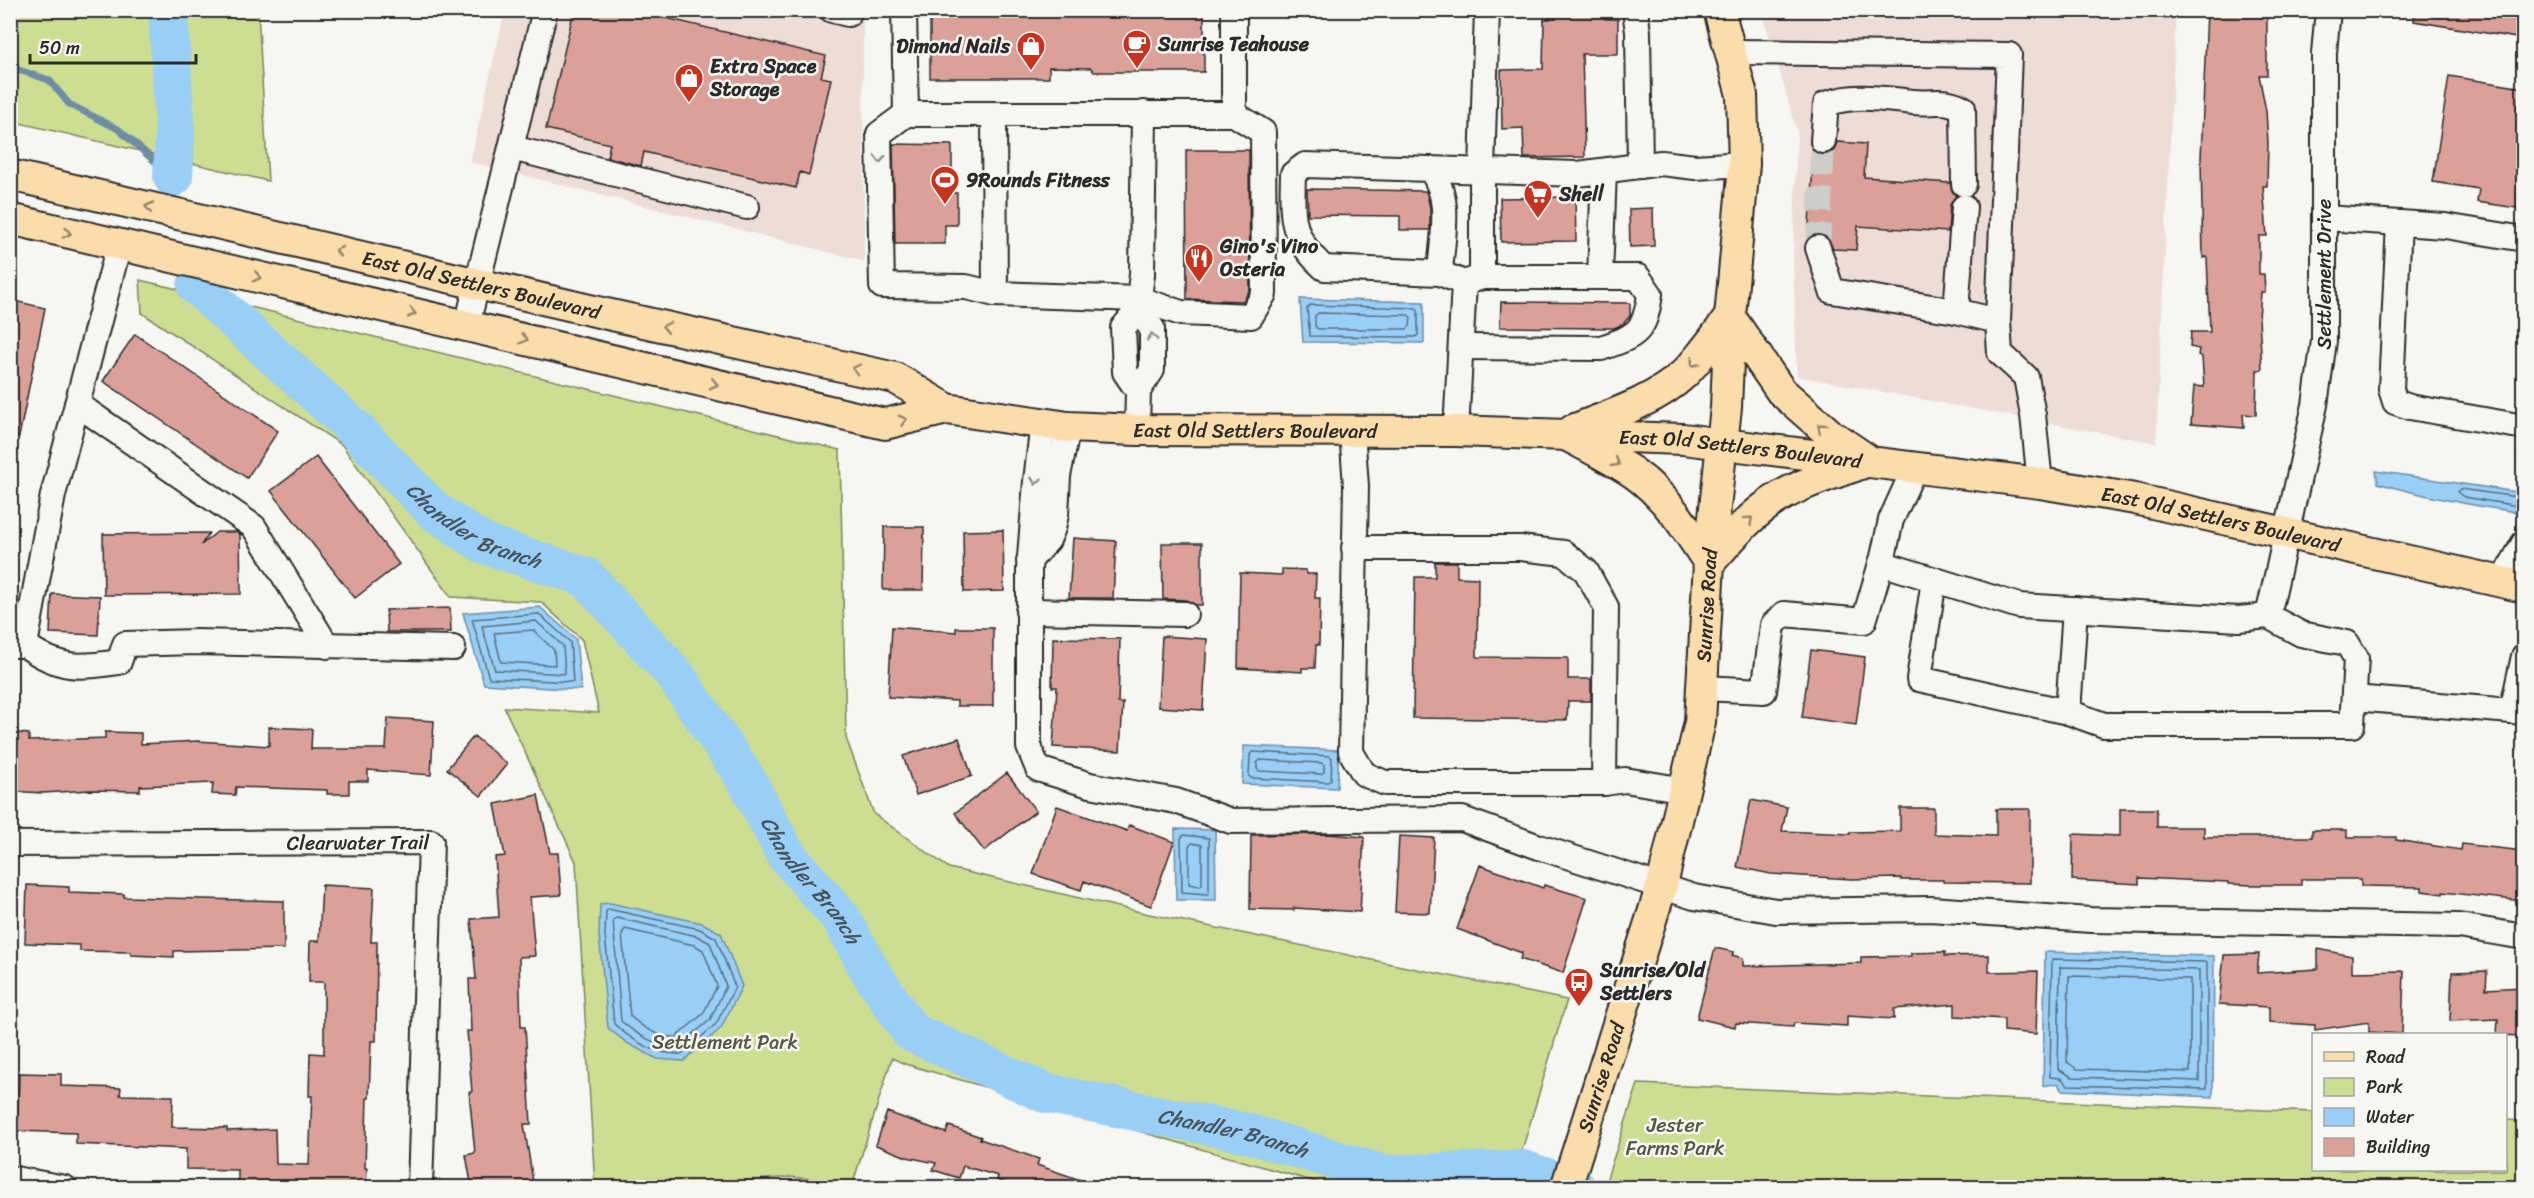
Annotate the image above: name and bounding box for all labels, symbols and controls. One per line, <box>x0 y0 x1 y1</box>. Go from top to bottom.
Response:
scale bar <box>30 27 196 65</box>
place label: Sunrise Teahouse <box>1157 27 1310 62</box>
cafe icon: Sunrise Teahouse <box>1121 28 1153 70</box>
place label: Dimond Nails <box>896 29 1011 64</box>
shop icon: Dimond Nails <box>1015 30 1047 72</box>
text: 50 m <box>39 32 80 64</box>
place label: Extra Space Storage <box>709 49 817 107</box>
shop icon: Extra Space Storage <box>673 62 705 104</box>
one-way arrow <box>873 155 886 164</box>
place label: 9Rounds Fitness <box>966 163 1110 198</box>
sports icon: 9Rounds Fitness <box>929 164 961 206</box>
place label: Shell <box>1558 177 1605 212</box>
supermarket icon: Shell <box>1522 178 1554 220</box>
street label: Settlement Drive <box>2306 199 2342 351</box>
one-way arrow <box>144 201 154 214</box>
one-way arrow <box>62 225 72 238</box>
place label: Gino's Vino Osteria <box>1219 229 1319 287</box>
street label: East Old Settlers Boulevard <box>359 240 606 330</box>
restaurant icon: Gino's Vino Osteria <box>1183 242 1215 284</box>
one-way arrow <box>334 245 344 258</box>
one-way arrow <box>252 270 262 283</box>
one-way arrow <box>407 305 417 318</box>
one-way arrow <box>661 321 671 334</box>
one-way arrow <box>519 331 529 344</box>
one-way arrow <box>1145 332 1158 341</box>
one-way arrow <box>1690 356 1701 367</box>
one-way arrow <box>852 363 862 376</box>
one-way arrow <box>708 376 718 389</box>
street label: East Old Settlers Boulevard <box>1133 412 1379 448</box>
one-way arrow <box>898 414 908 427</box>
street label: East Old Settlers Boulevard <box>1618 419 1865 479</box>
one-way arrow <box>1818 423 1828 434</box>
one-way arrow <box>1610 456 1620 467</box>
water label: Chandler Branch <box>396 473 548 581</box>
street label: East Old Settlers Boulevard <box>2098 476 2345 563</box>
one-way arrow <box>1030 477 1043 486</box>
one-way arrow <box>1742 517 1753 528</box>
street label: Sunrise Road <box>1686 545 1728 663</box>
water label: Chandler Branch <box>750 809 872 953</box>
street label: Clearwater Trail <box>287 825 431 860</box>
place label: Sunrise/Old Settlers <box>1599 953 1706 1011</box>
bus stop icon: Sunrise/Old Settlers <box>1563 966 1595 1008</box>
street label: Sunrise Road <box>1567 1017 1635 1137</box>
park label: Settlement Park <box>652 1025 798 1060</box>
legend <box>2312 1033 2507 1171</box>
text: Road <box>2366 1041 2406 1073</box>
text: Park <box>2366 1071 2403 1103</box>
water label: Chandler Branch <box>1154 1097 1314 1170</box>
text: Water <box>2366 1101 2415 1133</box>
park label: Jester Farms Park <box>1626 1108 1725 1166</box>
text: Building <box>2366 1131 2430 1163</box>

